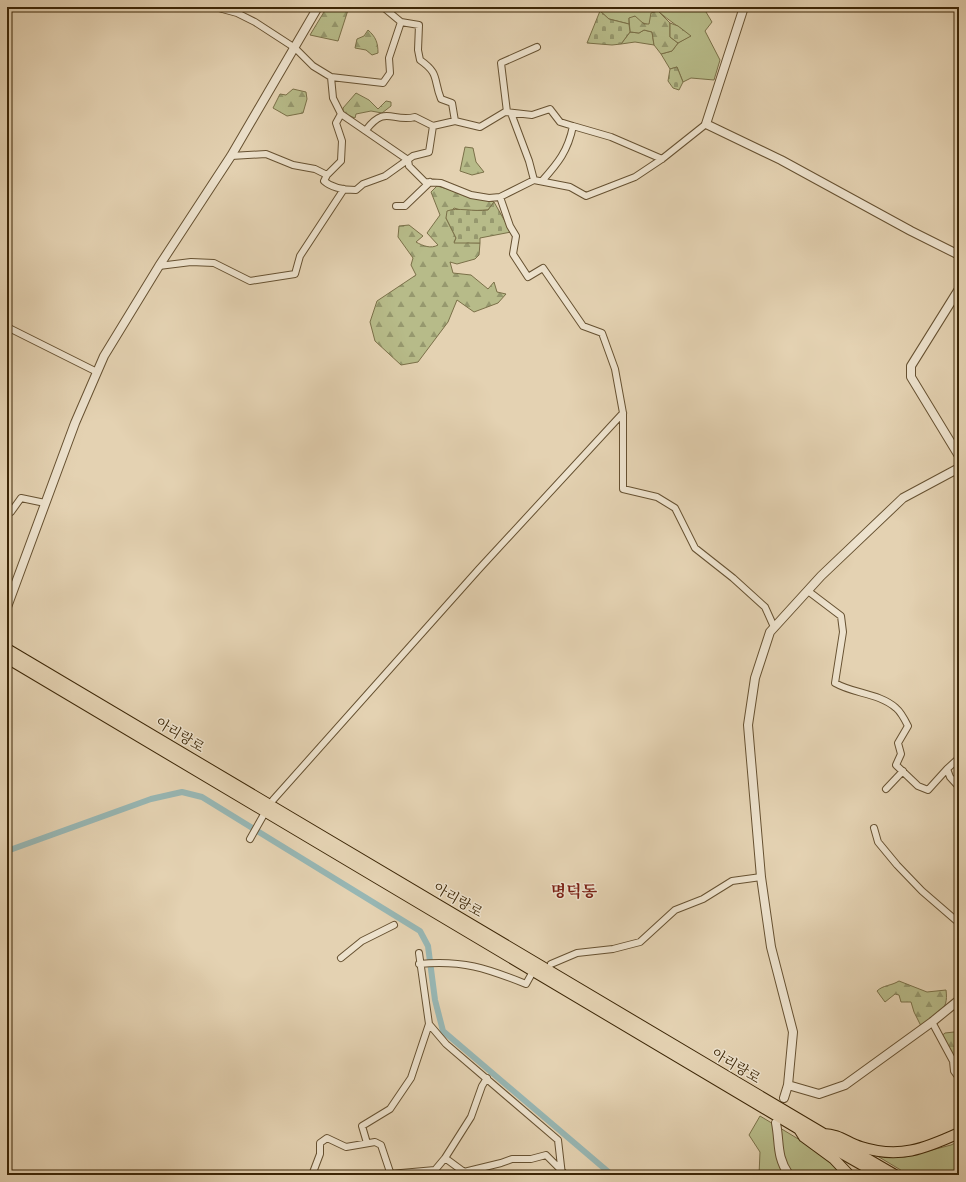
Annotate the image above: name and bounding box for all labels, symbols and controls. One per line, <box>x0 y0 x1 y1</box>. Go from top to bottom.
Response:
street label: 아리랑로 <box>152 713 208 757</box>
street label: 아리랑로 <box>430 878 487 922</box>
district label: 명덕동 <box>551 881 598 903</box>
street label: 아리랑로 <box>708 1044 764 1088</box>

